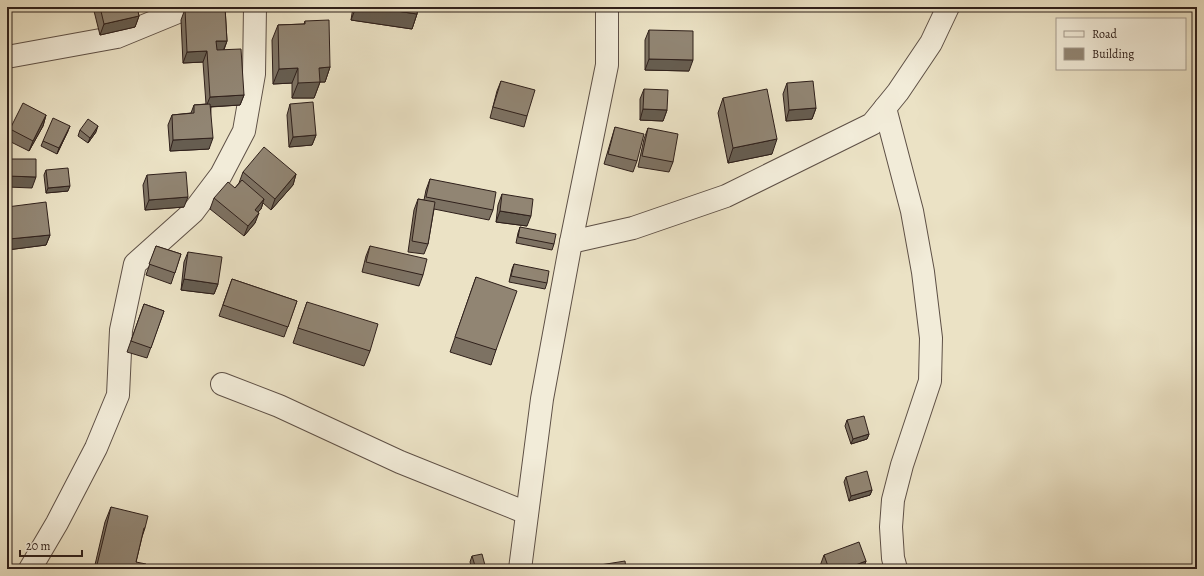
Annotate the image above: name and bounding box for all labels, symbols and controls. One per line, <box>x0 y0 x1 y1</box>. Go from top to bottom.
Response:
legend <box>1056 18 1186 70</box>
text: Road <box>1092 26 1118 42</box>
text: Building <box>1092 46 1134 62</box>
scale bar <box>20 532 82 558</box>
text: 20 m <box>26 538 50 554</box>

